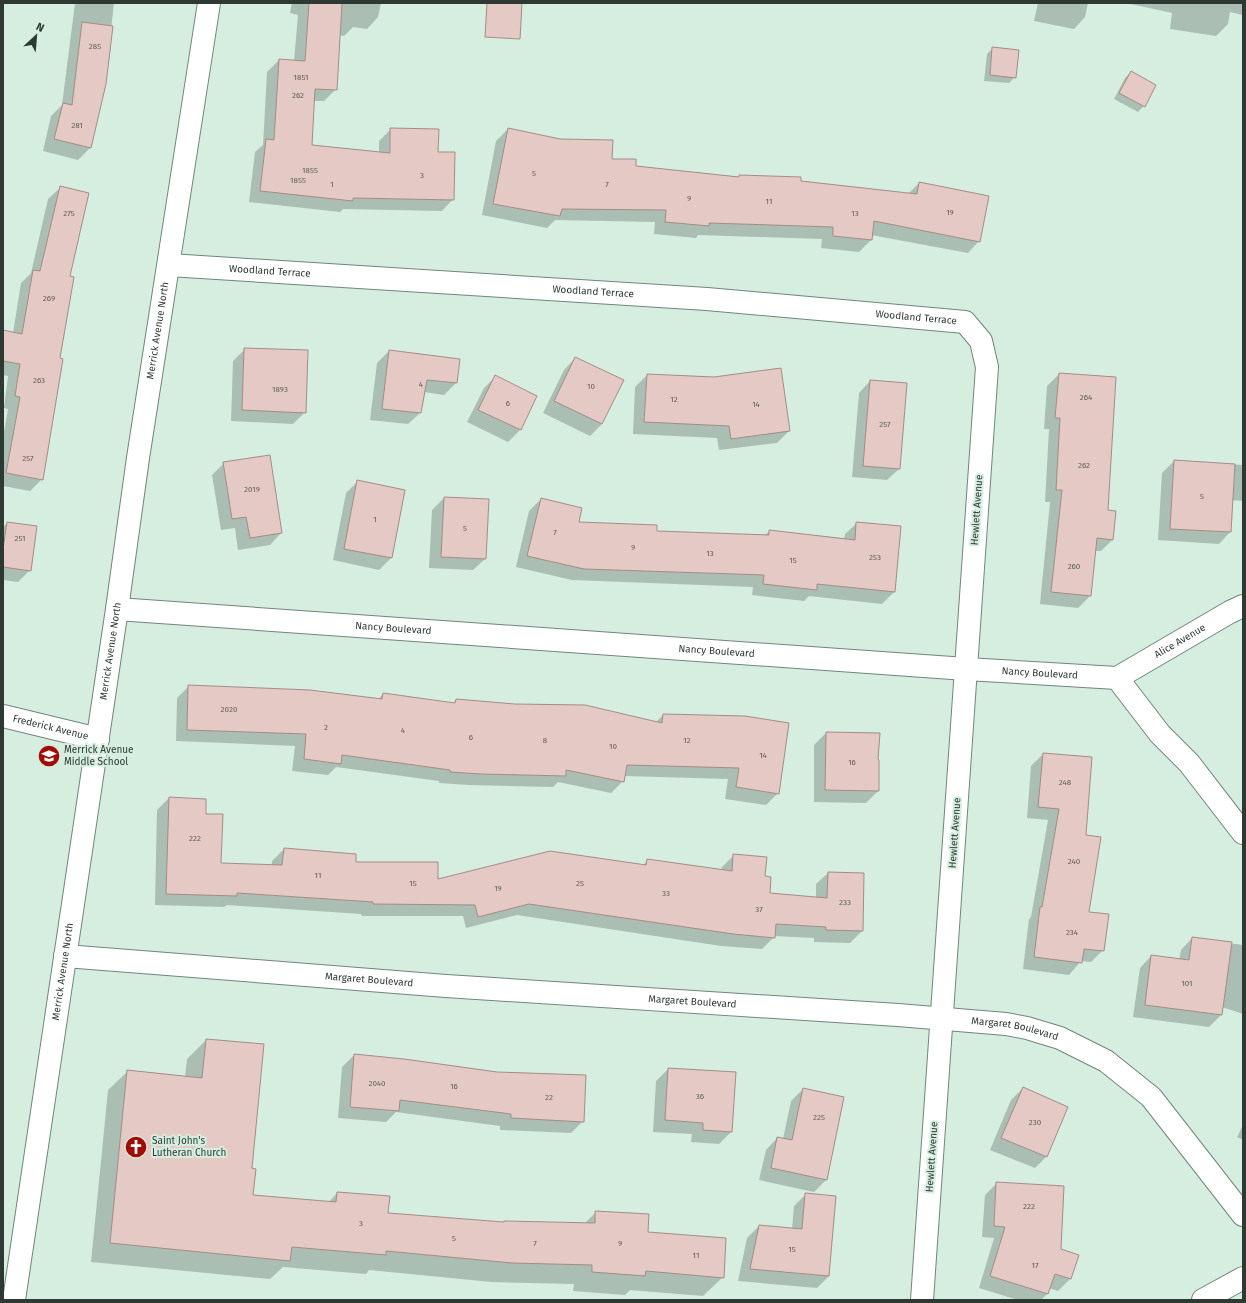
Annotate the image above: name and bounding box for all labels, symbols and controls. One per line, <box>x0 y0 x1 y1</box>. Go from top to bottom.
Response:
north arrow <box>16 16 56 56</box>
text: N <box>34 20 46 35</box>
house number: 285 <box>89 42 101 51</box>
house number: 1851 <box>294 73 308 82</box>
house number: 262 <box>292 91 304 100</box>
house number: 281 <box>71 121 83 130</box>
house number: 1855 <box>302 166 318 175</box>
house number: 5 <box>532 169 536 178</box>
house number: 3 <box>420 171 424 180</box>
house number: 1855 <box>290 176 306 185</box>
house number: 1 <box>330 180 334 189</box>
house number: 7 <box>605 180 609 189</box>
house number: 9 <box>687 194 691 203</box>
house number: 11 <box>766 197 772 206</box>
house number: 19 <box>946 208 954 217</box>
house number: 275 <box>63 209 75 218</box>
house number: 13 <box>851 209 859 218</box>
street label: Woodland Terrace <box>229 263 311 280</box>
street label: Merrick Avenue North <box>144 281 171 380</box>
street label: Woodland Terrace <box>552 283 634 300</box>
house number: 269 <box>43 294 55 303</box>
street label: Woodland Terrace <box>875 308 957 327</box>
house number: 263 <box>33 376 45 385</box>
house number: 4 <box>419 380 424 389</box>
house number: 10 <box>587 382 595 391</box>
house number: 1893 <box>272 385 288 394</box>
house number: 264 <box>1080 393 1093 402</box>
house number: 12 <box>670 395 678 404</box>
house number: 6 <box>506 399 510 408</box>
house number: 14 <box>752 400 761 409</box>
house number: 257 <box>879 420 891 429</box>
house number: 257 <box>22 454 34 463</box>
house number: 262 <box>1078 461 1090 470</box>
street label: Hewlett Avenue <box>969 474 985 546</box>
house number: 2019 <box>244 485 260 494</box>
house number: 5 <box>1200 492 1204 501</box>
house number: 1 <box>373 515 377 524</box>
house number: 5 <box>463 524 467 533</box>
house number: 7 <box>553 528 557 537</box>
house number: 251 <box>14 534 26 543</box>
house number: 9 <box>631 543 635 552</box>
house number: 13 <box>706 549 714 558</box>
house number: 253 <box>869 553 881 562</box>
house number: 15 <box>789 556 797 565</box>
house number: 260 <box>1068 562 1081 571</box>
street label: Merrick Avenue North <box>98 602 124 701</box>
street label: Nancy Boulevard <box>355 620 432 637</box>
street label: Alice Avenue <box>1152 622 1208 661</box>
street label: Nancy Boulevard <box>678 643 755 660</box>
street label: Nancy Boulevard <box>1001 665 1078 682</box>
house number: 2020 <box>221 705 238 714</box>
street label: Frederick Avenue <box>12 713 90 742</box>
house number: 2 <box>324 723 328 732</box>
house number: 4 <box>401 726 406 735</box>
house number: 6 <box>469 733 473 742</box>
house number: 8 <box>543 736 548 745</box>
house number: 12 <box>683 736 691 745</box>
house number: 10 <box>609 742 617 751</box>
school or university icon: Merrick Avenue Middle School <box>36 743 62 769</box>
place label: Merrick Avenue Middle School <box>64 744 134 768</box>
house number: 14 <box>759 751 768 760</box>
house number: 16 <box>848 758 856 767</box>
house number: 248 <box>1059 778 1072 787</box>
street label: Hewlett Avenue <box>947 797 963 869</box>
house number: 222 <box>189 834 201 843</box>
house number: 240 <box>1068 857 1081 866</box>
house number: 11 <box>315 871 321 880</box>
house number: 15 <box>409 879 417 888</box>
house number: 25 <box>576 879 584 888</box>
house number: 19 <box>494 884 502 893</box>
house number: 33 <box>662 889 670 898</box>
house number: 233 <box>839 898 851 907</box>
house number: 37 <box>755 905 763 914</box>
street label: Merrick Avenue North <box>50 922 76 1021</box>
house number: 234 <box>1066 928 1079 937</box>
street label: Margaret Boulevard <box>324 970 414 989</box>
house number: 101 <box>1181 979 1193 988</box>
street label: Margaret Boulevard <box>648 993 737 1011</box>
street label: Margaret Boulevard <box>971 1015 1060 1043</box>
house number: 2040 <box>368 1079 386 1088</box>
house number: 16 <box>450 1082 458 1091</box>
house number: 36 <box>696 1092 704 1101</box>
house number: 22 <box>545 1093 553 1102</box>
house number: 225 <box>813 1113 825 1122</box>
house number: 230 <box>1029 1118 1042 1127</box>
street label: Hewlett Avenue <box>924 1121 940 1193</box>
church icon: Saint John's Lutheran Church <box>123 1134 149 1160</box>
place label: Saint John's Lutheran Church <box>152 1135 226 1159</box>
house number: 222 <box>1023 1202 1035 1211</box>
house number: 3 <box>359 1219 363 1228</box>
house number: 5 <box>452 1234 456 1243</box>
house number: 7 <box>533 1239 537 1248</box>
house number: 9 <box>618 1239 622 1248</box>
house number: 15 <box>788 1245 796 1254</box>
house number: 11 <box>693 1251 699 1260</box>
house number: 17 <box>1031 1261 1039 1270</box>

